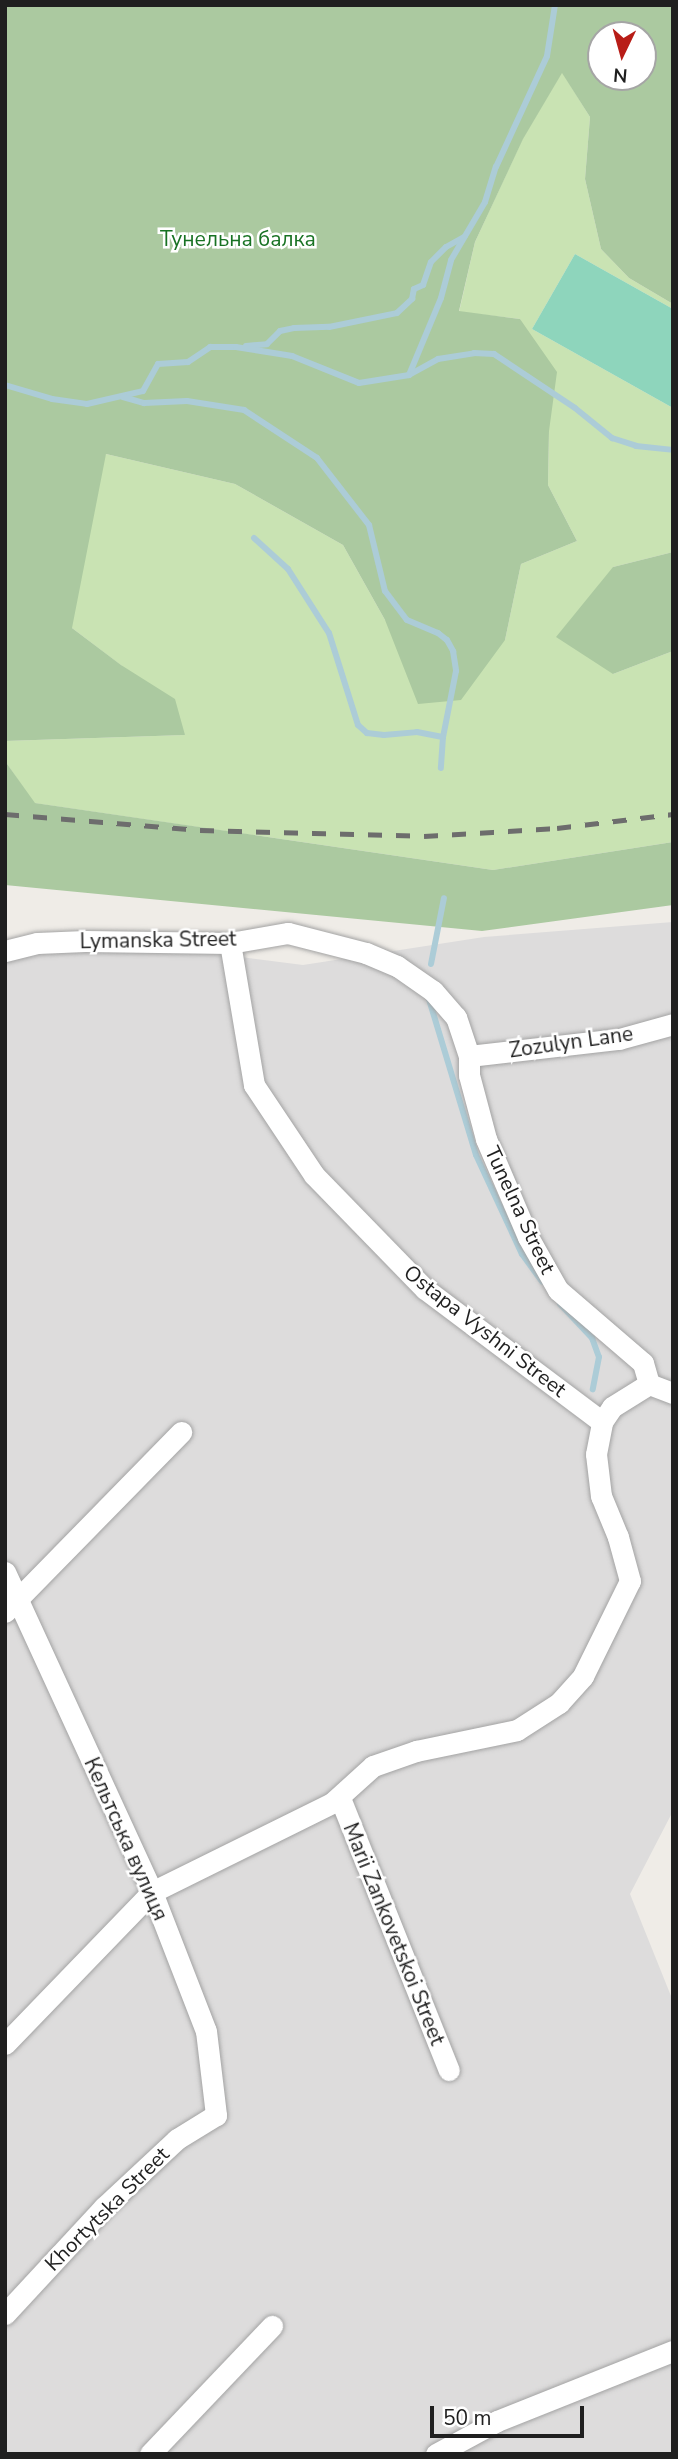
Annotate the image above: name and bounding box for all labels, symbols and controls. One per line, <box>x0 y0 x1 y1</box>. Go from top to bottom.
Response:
north arrow <box>587 21 657 91</box>
text: N <box>612 61 629 88</box>
park label: Тунельна балка <box>160 226 316 252</box>
street label: Lymanska Street <box>79 926 237 954</box>
street label: Zozulyn Lane <box>507 1021 635 1063</box>
street label: Tunelna Street <box>479 1142 561 1278</box>
street label: Ostapa Vyshni Street <box>399 1260 571 1402</box>
street label: Кельтська вулиця <box>79 1754 173 1924</box>
street label: Marii Zankovetskoi Street <box>338 1819 450 2049</box>
street label: Khortytska Street <box>40 2142 174 2276</box>
scale bar <box>433 2392 587 2436</box>
text: 50 m <box>443 2404 492 2432</box>

